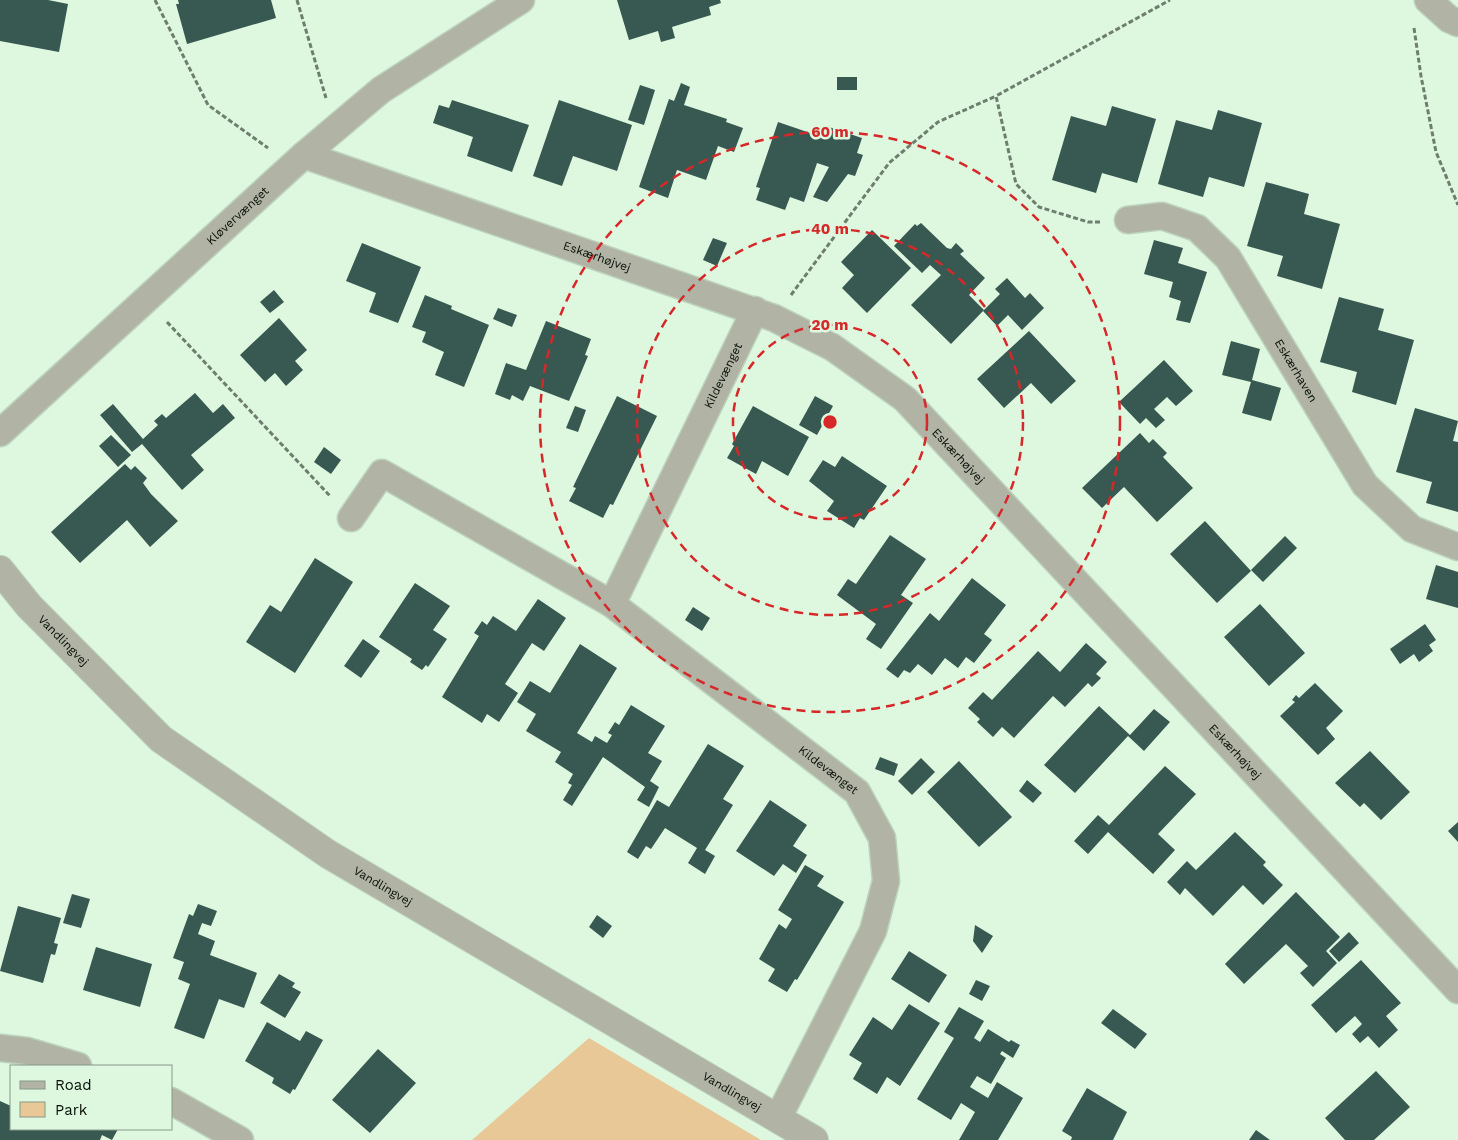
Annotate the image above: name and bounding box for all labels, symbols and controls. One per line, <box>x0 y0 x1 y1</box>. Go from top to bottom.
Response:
text: 60 m <box>811 123 849 141</box>
street label: Kløvervænget <box>204 184 272 248</box>
text: 40 m <box>811 220 849 238</box>
street label: Eskærhøjvej <box>561 238 633 275</box>
text: 20 m <box>811 316 849 334</box>
street label: Eskærhaven <box>1272 337 1320 405</box>
street label: Kildevænget <box>701 340 745 411</box>
centre of rings <box>821 413 839 431</box>
street label: Eskærhøjvej <box>929 425 988 487</box>
street label: Vandlingvej <box>35 612 92 669</box>
street label: Eskærhøjvej <box>1206 721 1264 782</box>
street label: Kildevænget <box>796 743 861 797</box>
street label: Vandlingvej <box>351 864 415 909</box>
legend <box>10 1065 172 1130</box>
street label: Vandlingvej <box>700 1069 764 1114</box>
text: Road <box>55 1076 92 1094</box>
text: Park <box>55 1101 88 1119</box>

